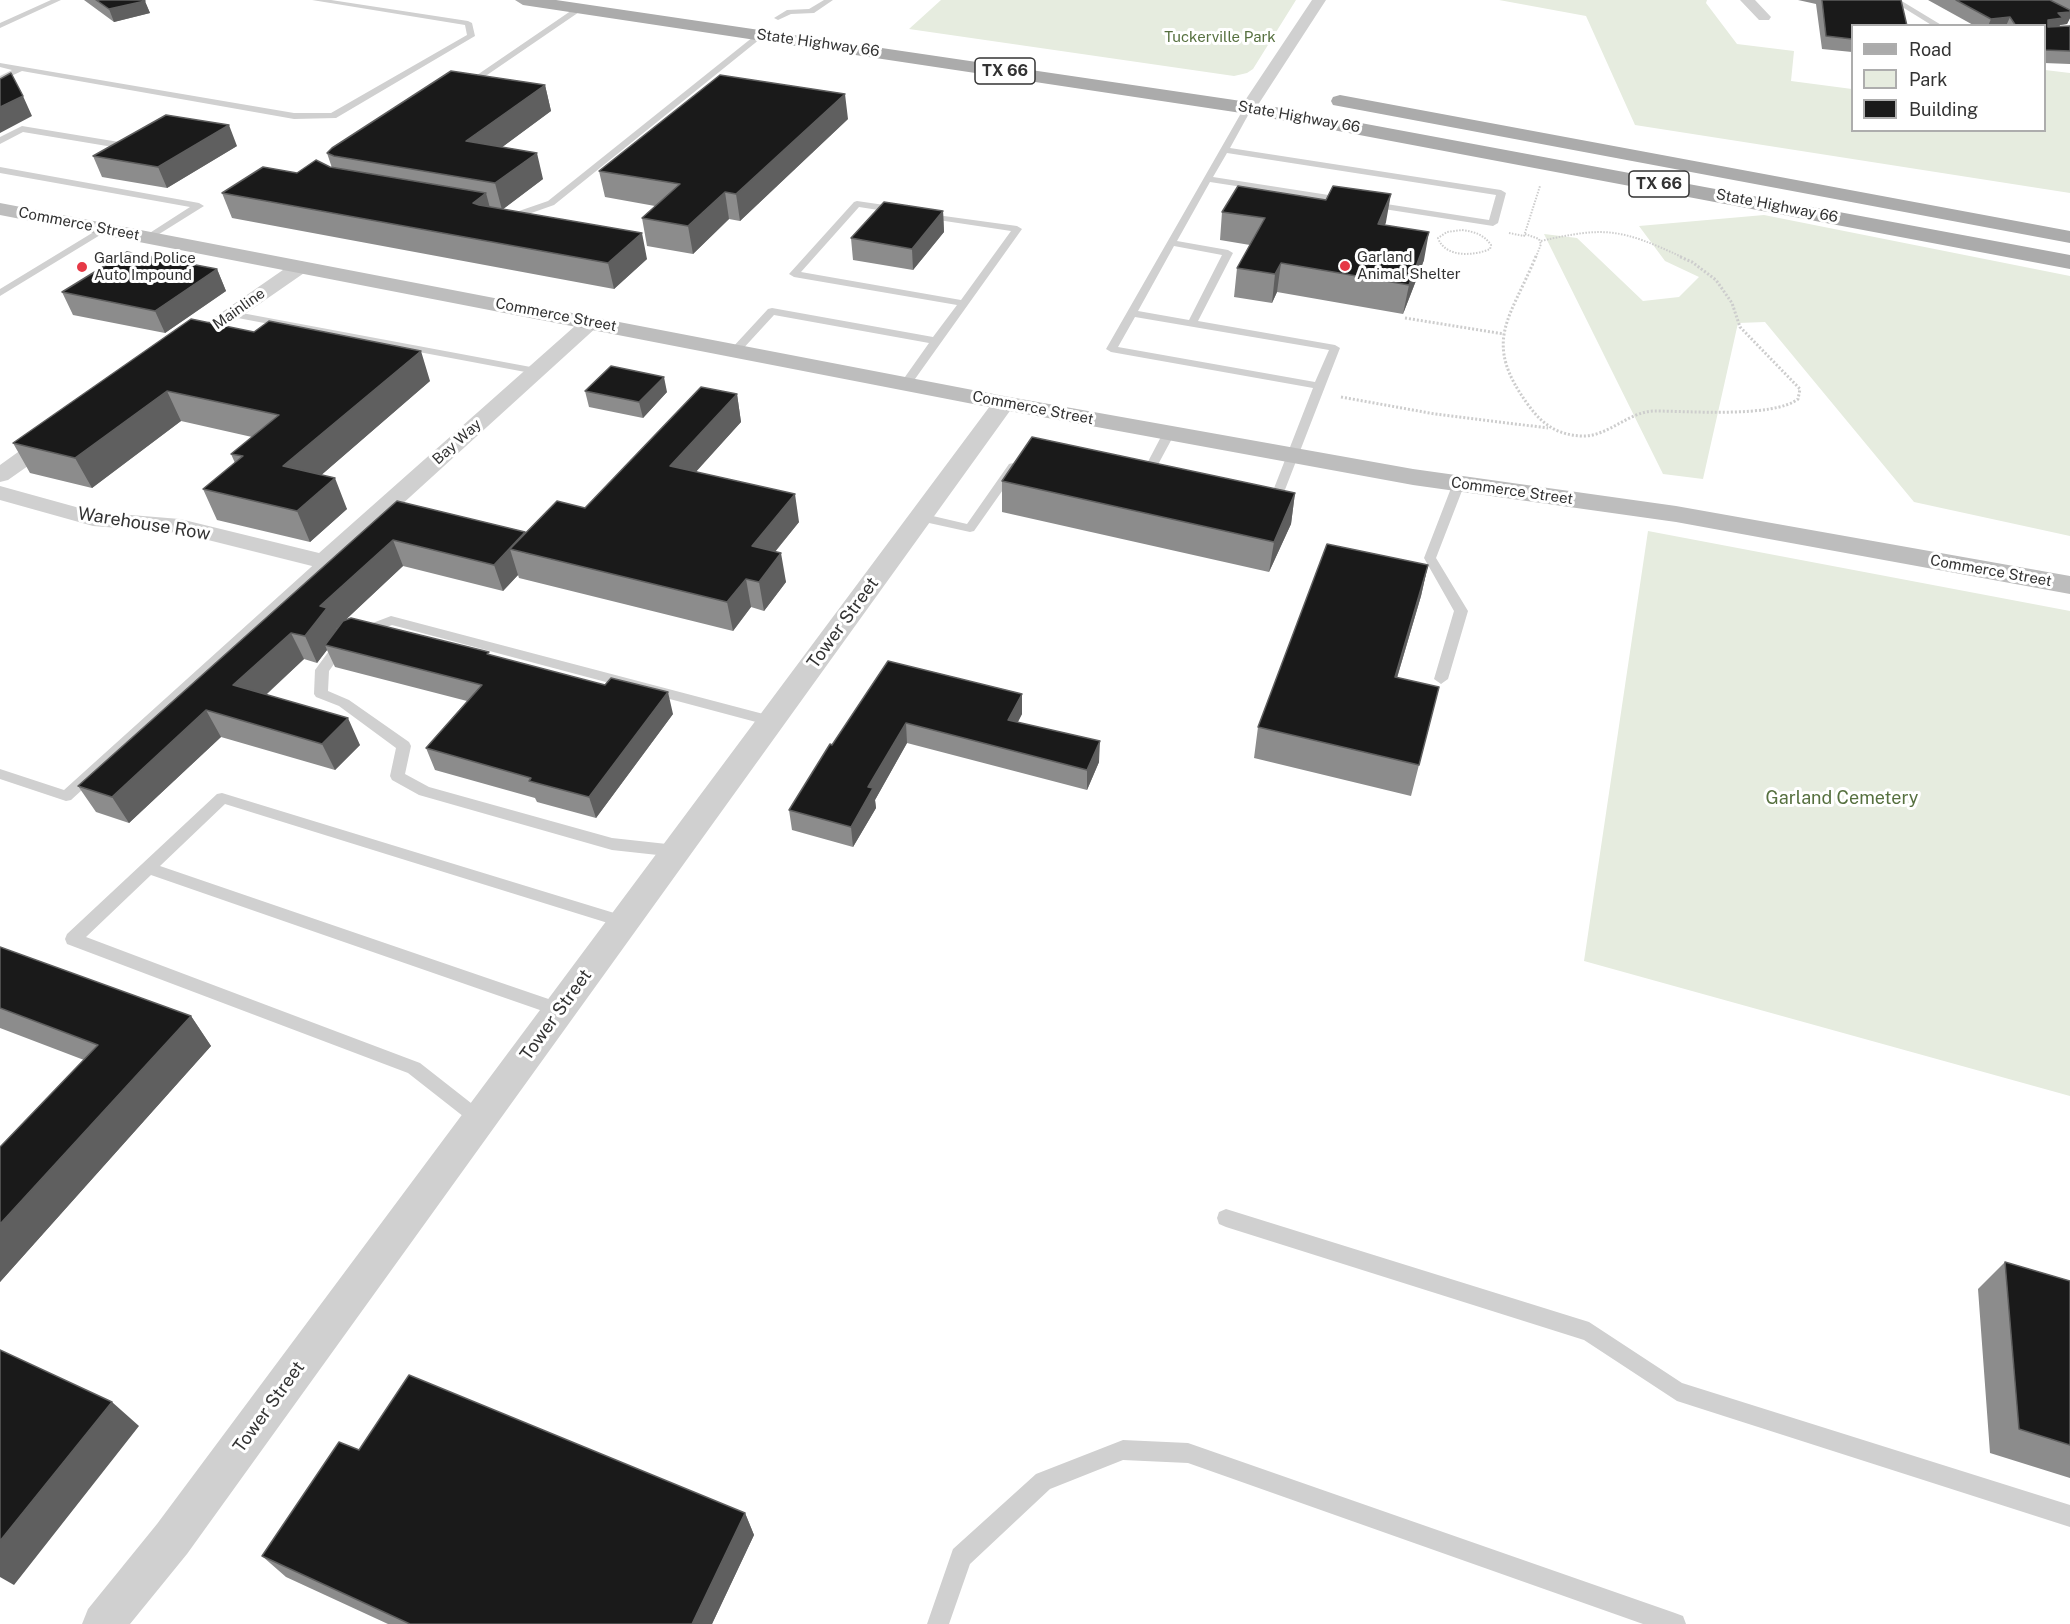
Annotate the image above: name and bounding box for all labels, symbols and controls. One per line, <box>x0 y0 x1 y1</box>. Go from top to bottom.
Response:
legend <box>1851 24 2046 132</box>
street label: State Highway 66 <box>755 25 881 61</box>
park label: Tuckerville Park <box>1164 28 1276 46</box>
text: Road <box>1909 39 1952 60</box>
road number: TX 66 <box>975 58 1035 84</box>
text: Park <box>1909 69 1947 90</box>
street label: State Highway 66 <box>1236 97 1362 137</box>
text: Building <box>1909 99 1978 120</box>
road number: TX 66 <box>1629 171 1689 197</box>
street label: State Highway 66 <box>1714 185 1840 227</box>
street label: Commerce Street <box>17 203 141 245</box>
place label: Garland Animal Shelter <box>1357 248 1461 283</box>
place label: Garland Police Auto Impound <box>94 249 196 284</box>
marker: Garland Animal Shelter <box>1338 259 1352 273</box>
marker: Garland Police Auto Impound <box>75 260 89 274</box>
street label: Mainline <box>209 285 269 333</box>
street label: Commerce Street <box>494 294 618 336</box>
street label: Commerce Street <box>971 387 1095 429</box>
street label: Bay Way <box>429 415 485 469</box>
street label: Commerce Street <box>1450 474 1574 508</box>
street label: Warehouse Row <box>76 503 212 545</box>
street label: Commerce Street <box>1929 551 2053 591</box>
street label: Tower Street <box>803 573 883 673</box>
park label: Garland Cemetery <box>1766 787 1918 809</box>
street label: Tower Street <box>516 965 596 1065</box>
street label: Tower Street <box>229 1357 309 1457</box>

